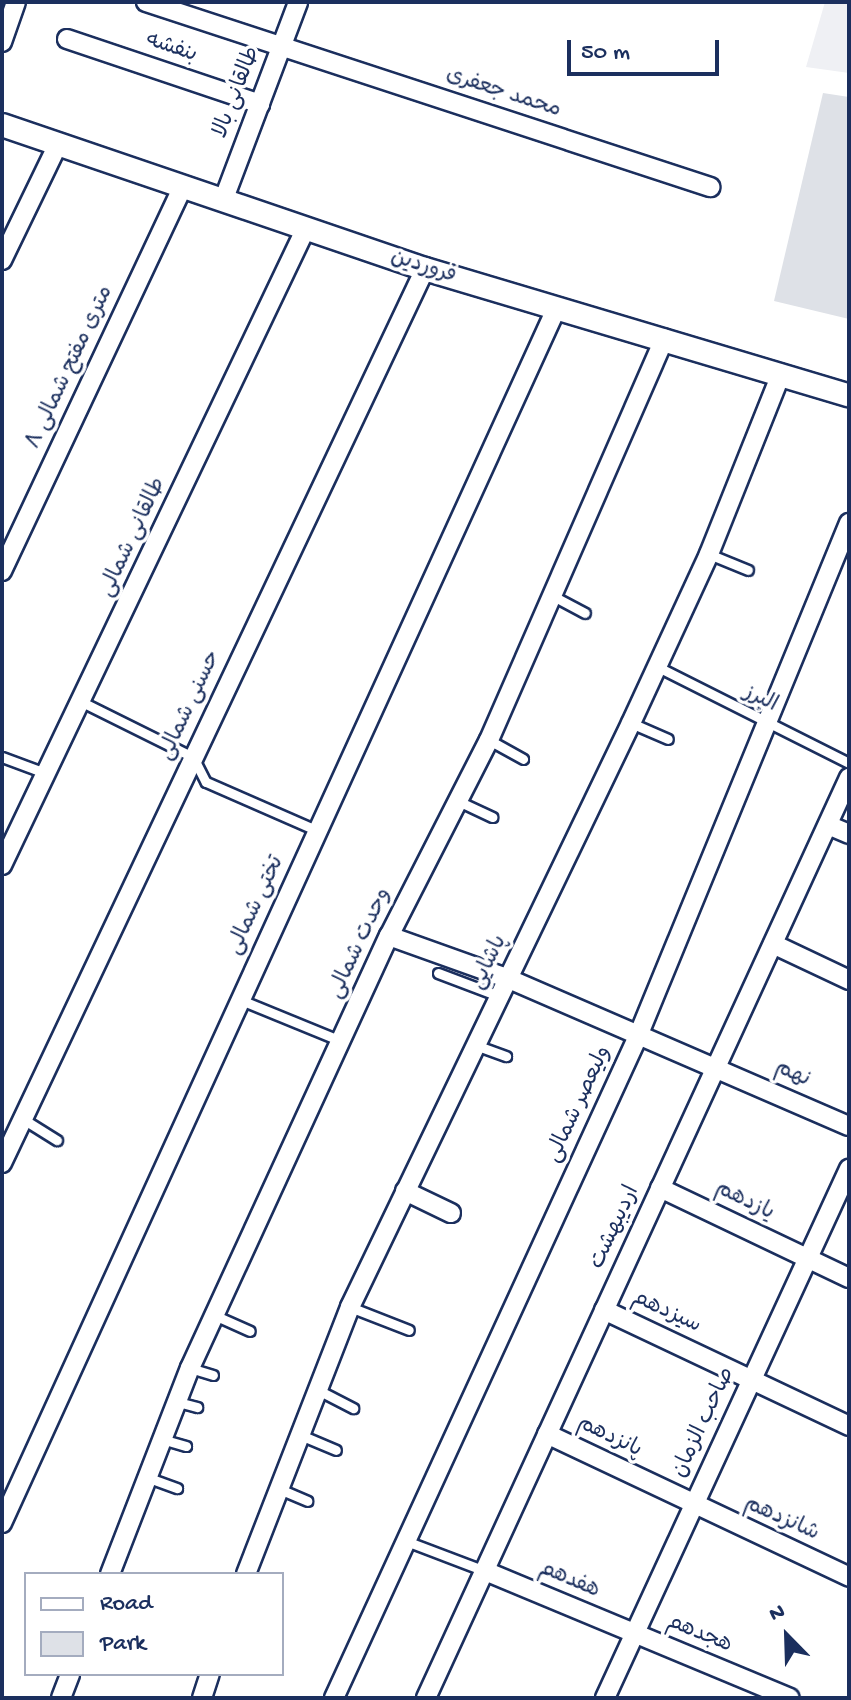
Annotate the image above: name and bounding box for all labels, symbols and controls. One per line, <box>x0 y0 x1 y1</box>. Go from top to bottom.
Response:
scale bar <box>571 24 723 74</box>
street label: بنفشه <box>142 28 200 70</box>
text: 50 m <box>581 39 630 68</box>
street label: طالقانی بالا <box>208 43 268 143</box>
street label: محمد جعفری <box>442 63 564 125</box>
street label: فروردین <box>387 245 459 291</box>
street label: ۸ متری مفتح شمالی <box>22 282 120 454</box>
street label: طالقانی شمالی <box>95 474 173 602</box>
street label: حسنی شمالی <box>154 647 228 765</box>
street label: البرز <box>739 680 781 720</box>
street label: تختی شمالی <box>223 852 291 960</box>
street label: وحدت شمالی <box>324 884 398 1004</box>
street label: پاشایی <box>466 932 514 994</box>
street label: ولیعصر شمالی <box>542 1043 618 1167</box>
street label: نهم <box>770 1056 814 1094</box>
street label: یازدهم <box>710 1176 778 1228</box>
street label: اردیبهشت <box>585 1182 647 1274</box>
street label: سیزدهم <box>627 1286 705 1340</box>
street label: صاحب الزمان <box>668 1364 742 1482</box>
street label: پانزدهم <box>572 1411 646 1465</box>
street label: شانزدهم <box>739 1492 823 1548</box>
street label: هفدهم <box>535 1556 603 1606</box>
legend <box>24 1572 284 1676</box>
text: Road <box>100 1590 152 1619</box>
north arrow <box>747 1596 827 1676</box>
text: N <box>766 1599 789 1629</box>
street label: هجدهم <box>662 1610 736 1660</box>
text: Park <box>100 1630 146 1659</box>

